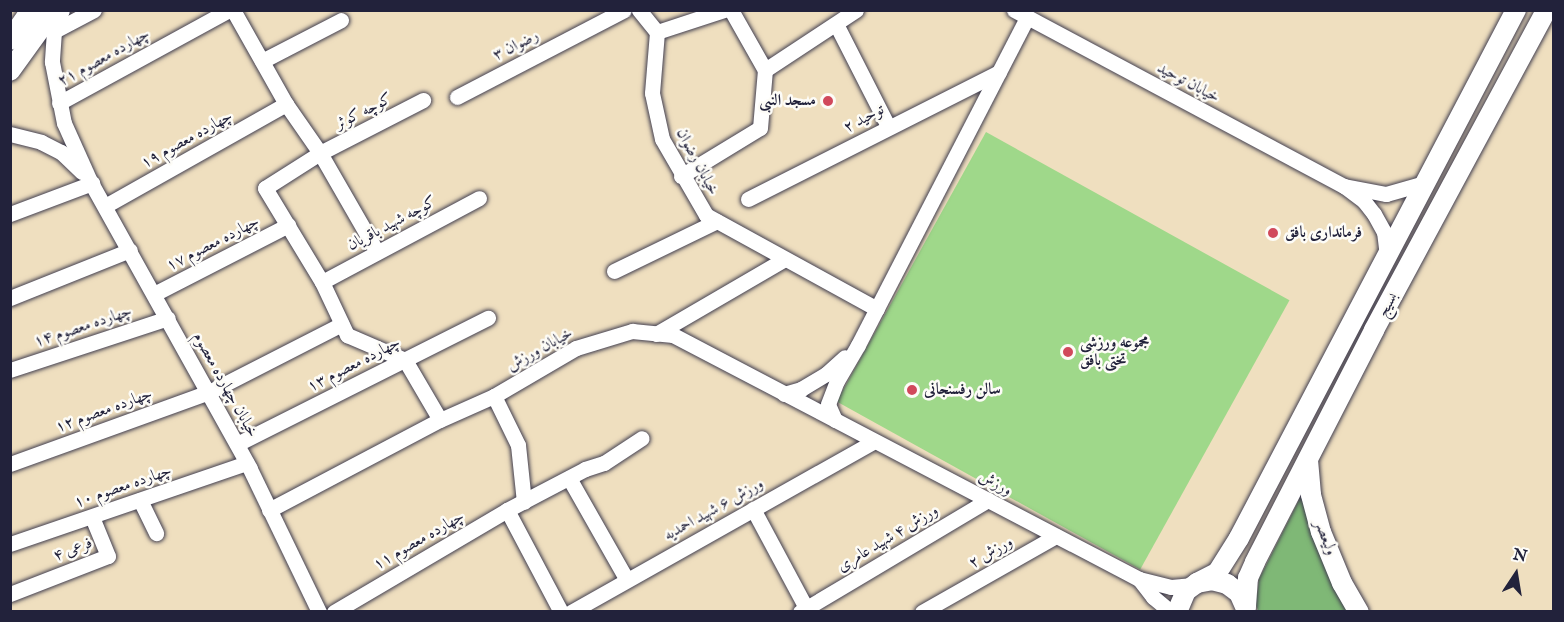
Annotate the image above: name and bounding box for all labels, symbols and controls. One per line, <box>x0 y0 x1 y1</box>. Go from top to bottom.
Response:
street label: چهارده معصوم ۲۱ <box>55 25 153 91</box>
street label: رضوان ۳ <box>490 26 542 66</box>
street label: خیابان توحید <box>1154 59 1222 107</box>
street label: کوچه کوثر <box>332 90 396 134</box>
place label: مسجد النبی <box>759 91 816 111</box>
marker: مسجد النبی <box>821 94 835 108</box>
street label: توحید ۲ <box>840 100 888 138</box>
street label: چهارده معصوم ۱۹ <box>138 107 236 173</box>
street label: خیابان رضوان <box>671 125 723 199</box>
street label: کوچه شهید باقریان <box>344 193 440 255</box>
street label: چهارده معصوم ۱۷ <box>163 212 263 276</box>
place label: فرمانداری بافق <box>1285 223 1362 243</box>
marker: فرمانداری بافق <box>1266 226 1280 240</box>
street label: بسیج <box>1373 289 1403 321</box>
street label: چهارده معصوم ۱۴ <box>32 302 134 352</box>
street label: خیابان ورزش <box>504 324 576 376</box>
street label: خیابان چهارده معصوم <box>188 329 262 441</box>
street label: چهارده معصوم ۱۳ <box>304 333 404 397</box>
place label: مجموعه ورزشی تختی بافق <box>1080 333 1149 371</box>
marker: مجموعه ورزشی تختی بافق <box>1061 345 1075 359</box>
place label: سالن رفسنجانی <box>924 380 1001 400</box>
marker: سالن رفسنجانی <box>905 383 919 397</box>
street label: چهارده معصوم ۱۲ <box>53 385 155 437</box>
street label: چهارده معصوم ۱۰ <box>72 461 174 513</box>
street label: ورزش <box>975 467 1015 501</box>
street label: ورزش ۶ شهید احمدیه <box>661 475 767 545</box>
street label: ورزش ۴ شهید عامری <box>834 501 942 577</box>
street label: چهارده معصوم ۱۱ <box>370 507 468 575</box>
street label: ولیعصر <box>1310 518 1340 558</box>
street label: ورزش ۲ <box>965 533 1017 573</box>
street label: فرعی ۴ <box>51 534 95 566</box>
north arrow <box>1486 544 1546 604</box>
text: N <box>1511 545 1529 568</box>

